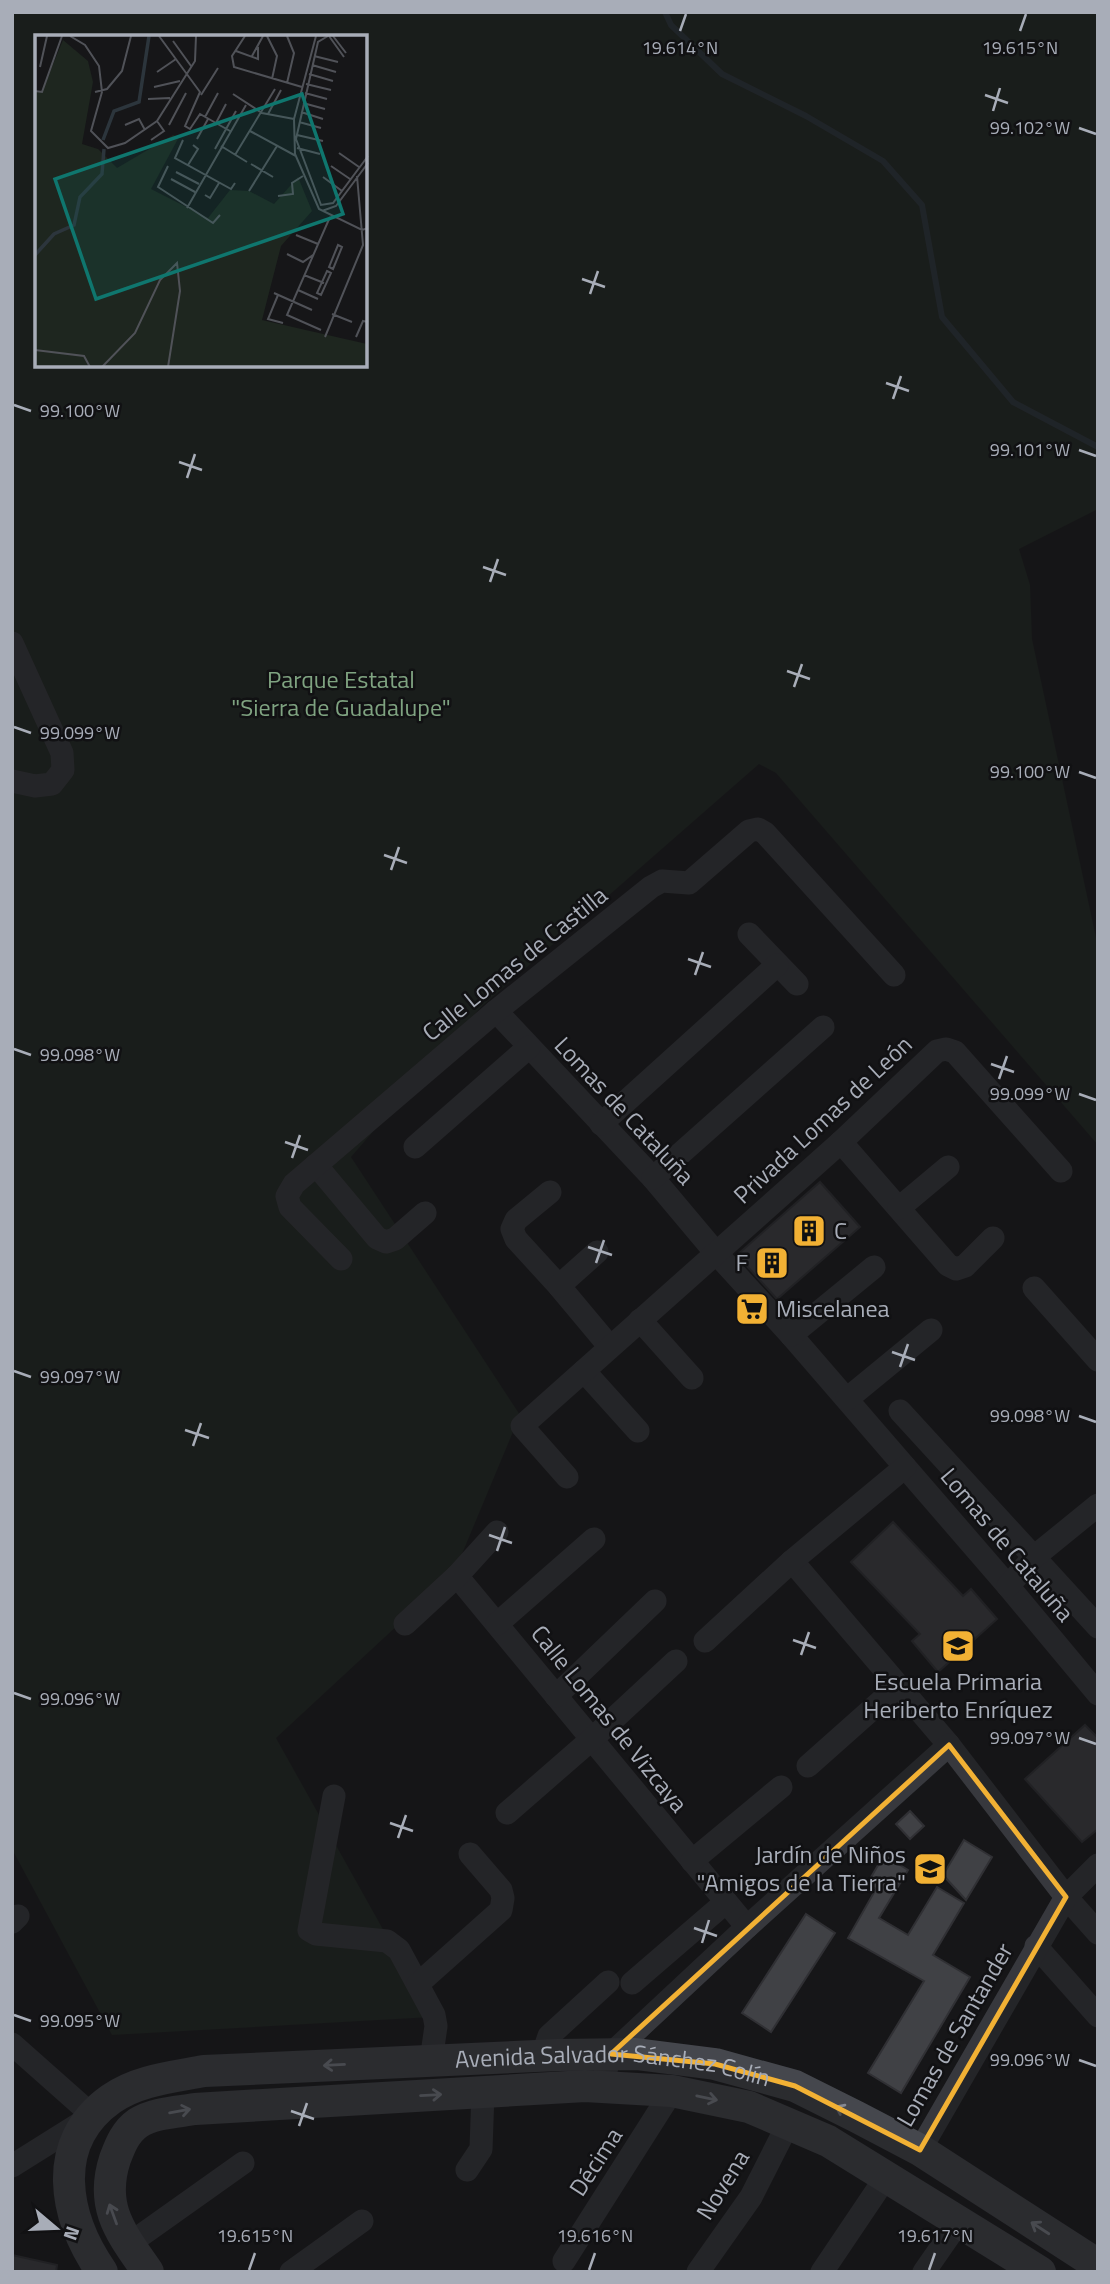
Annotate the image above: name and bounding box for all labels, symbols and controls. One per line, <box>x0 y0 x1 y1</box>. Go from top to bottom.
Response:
text: 19.614°N <box>642 34 718 61</box>
text: 19.615°N <box>982 34 1058 61</box>
inset map <box>35 35 368 368</box>
text: 99.102°W <box>990 114 1070 141</box>
text: 99.100°W <box>40 397 120 424</box>
text: 99.101°W <box>990 436 1070 463</box>
park label: Parque Estatal "Sierra de Guadalupe" <box>231 661 451 725</box>
text: 99.099°W <box>40 719 120 746</box>
text: 99.100°W <box>990 758 1070 785</box>
street label: Calle Lomas de Castilla <box>414 877 615 1049</box>
street label: Privada Lomas de León <box>725 1027 920 1212</box>
street label: Lomas de Cataluña <box>546 1028 703 1193</box>
text: 99.098°W <box>40 1041 120 1068</box>
text: 99.099°W <box>990 1080 1070 1107</box>
building icon: C <box>790 1212 828 1250</box>
place label: C <box>834 1212 847 1248</box>
place label: F <box>735 1244 748 1280</box>
building icon: F <box>753 1244 791 1282</box>
supermarket icon: Miscelanea <box>733 1290 771 1328</box>
place label: Miscelanea <box>776 1290 890 1326</box>
text: 99.097°W <box>40 1363 120 1390</box>
text: 99.098°W <box>990 1402 1070 1429</box>
street label: Lomas de Cataluña <box>932 1459 1083 1629</box>
street label: Calle Lomas de Vizcaya <box>523 1617 697 1820</box>
school or university icon: Escuela Primaria Heriberto Enríquez <box>939 1627 977 1665</box>
place label: Escuela Primaria Heriberto Enríquez <box>863 1663 1053 1727</box>
text: 99.096°W <box>40 1685 120 1712</box>
text: 99.097°W <box>990 1724 1070 1751</box>
place label: Jardín de Niños "Amigos de la Tierra" <box>697 1836 906 1900</box>
school or university icon: Jardín de Niños "Amigos de la Tierra" <box>911 1850 949 1888</box>
street label: Lomas de Santander <box>887 1936 1021 2133</box>
text: 99.095°W <box>40 2007 120 2034</box>
street label: Avenida Salvador Sánchez Colín <box>454 2035 774 2095</box>
text: 99.096°W <box>990 2046 1070 2073</box>
one-way arrow <box>323 2059 346 2072</box>
one-way arrow <box>419 2089 442 2102</box>
one-way arrow <box>695 2092 718 2106</box>
one-way arrow <box>168 2104 191 2117</box>
one-way arrow <box>835 2104 856 2118</box>
street label: Décima <box>560 2120 631 2203</box>
street label: Novena <box>687 2142 758 2227</box>
north arrow <box>21 2193 91 2263</box>
one-way arrow <box>106 2203 118 2225</box>
one-way arrow <box>1031 2221 1051 2235</box>
text: 19.615°N <box>217 2222 293 2249</box>
text: 19.616°N <box>557 2222 633 2249</box>
text: 19.617°N <box>897 2222 973 2249</box>
text: N <box>57 2223 88 2245</box>

